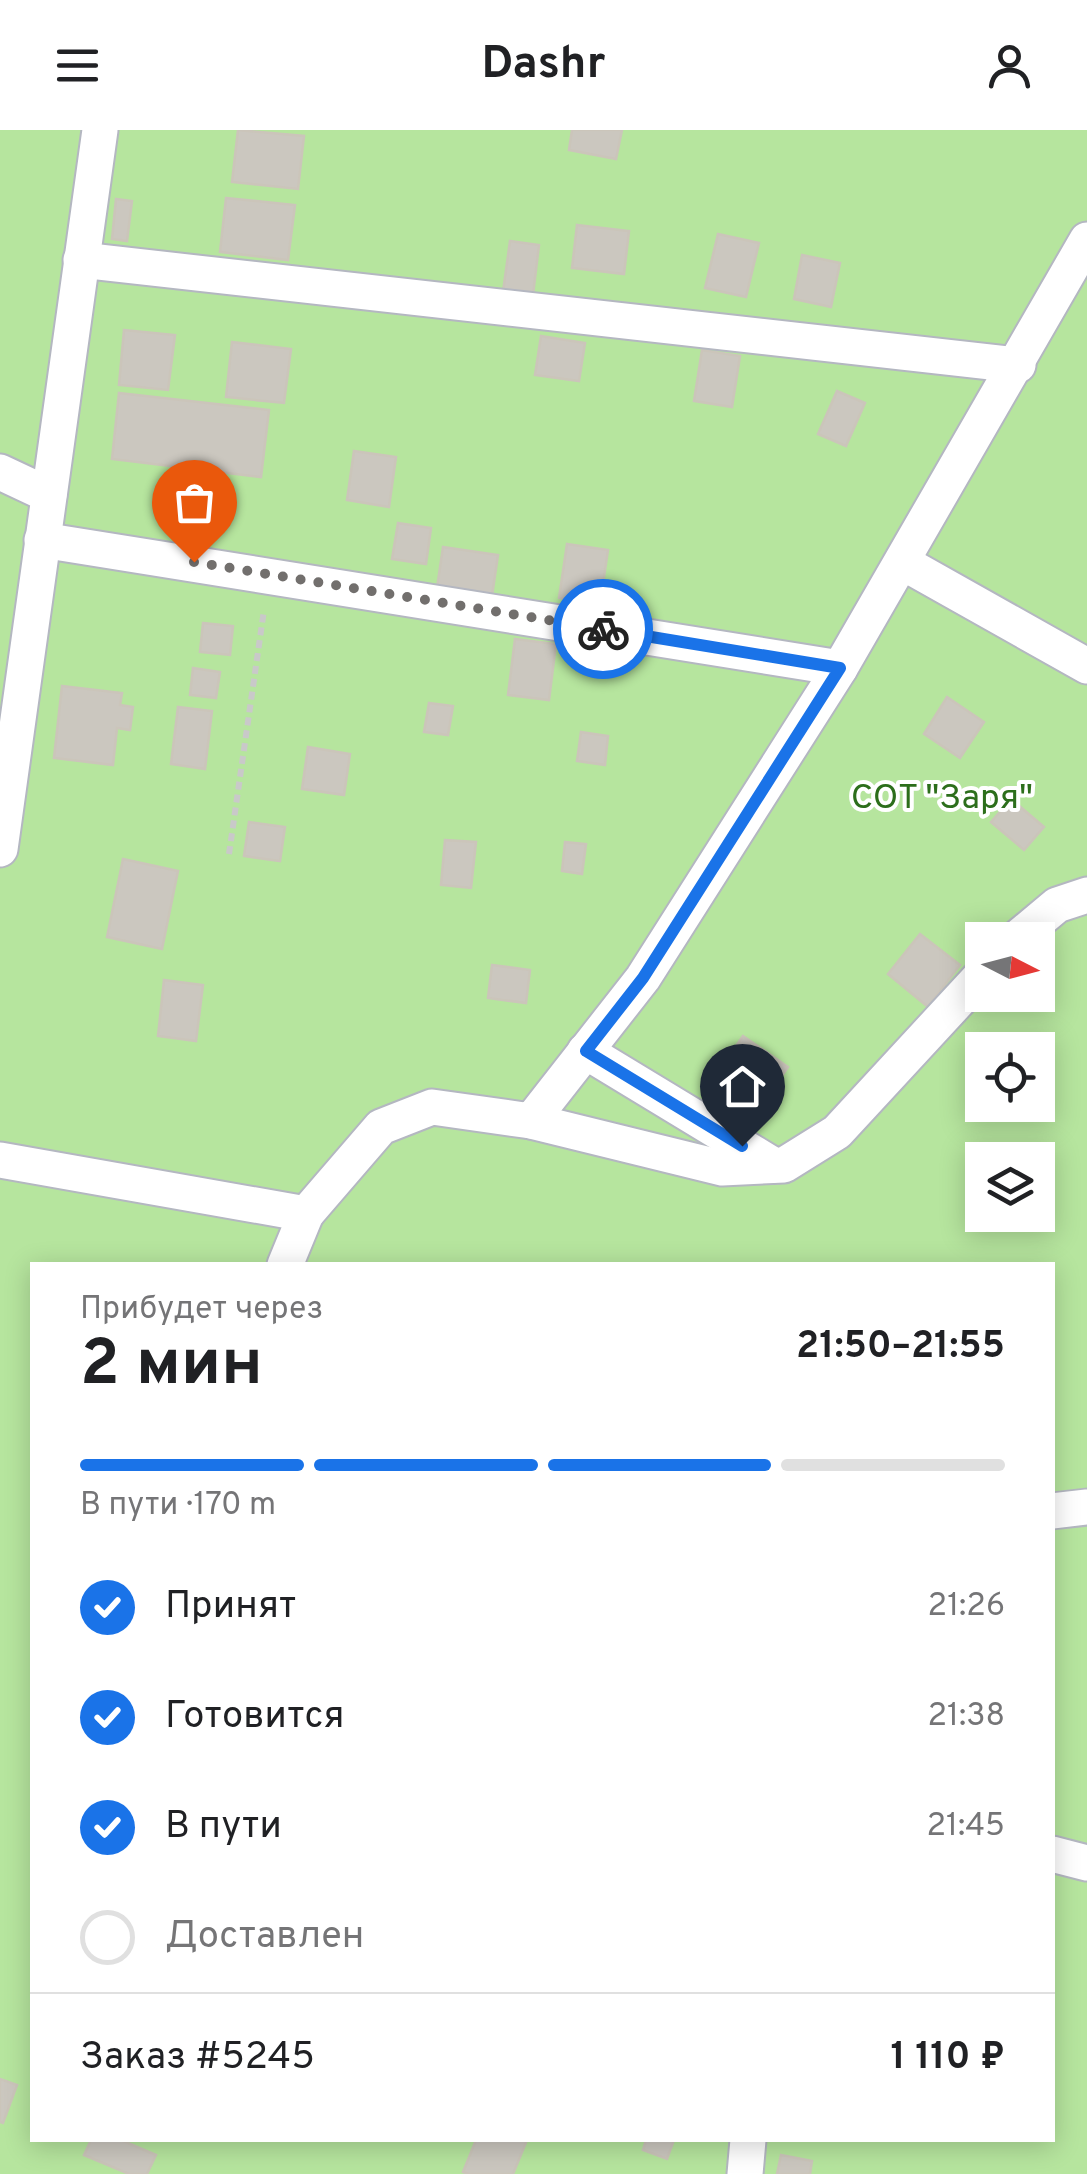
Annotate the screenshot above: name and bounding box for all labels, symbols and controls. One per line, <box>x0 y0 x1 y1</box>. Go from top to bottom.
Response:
text: Dashr <box>481 37 606 94</box>
icon: menu <box>50 38 105 93</box>
icon: person <box>982 38 1037 93</box>
pin <box>152 460 237 563</box>
icon: bag <box>167 475 222 530</box>
courier <box>553 579 653 679</box>
icon: bike <box>576 602 631 657</box>
park label: СОТ "Заря" <box>851 777 1033 821</box>
north arrow <box>965 922 1055 1012</box>
map controls <box>965 922 1055 1232</box>
button: locate <box>965 1032 1055 1122</box>
pin <box>700 1044 785 1147</box>
icon: home <box>715 1059 770 1114</box>
button: layers <box>965 1142 1055 1232</box>
text: Прибудет через <box>80 1290 323 1330</box>
text: 21:50–21:55 <box>796 1323 1005 1372</box>
text: 2 мин <box>80 1326 263 1408</box>
text: В пути · 170 m <box>80 1486 276 1526</box>
icon: check <box>80 1580 135 1635</box>
text: Принят <box>165 1583 296 1632</box>
text: 21:26 <box>928 1587 1005 1627</box>
icon: check <box>80 1690 135 1745</box>
text: Готовится <box>165 1693 344 1742</box>
text: 21:38 <box>927 1697 1005 1737</box>
icon: check <box>80 1800 135 1855</box>
text: В пути <box>165 1803 282 1852</box>
text: 21:45 <box>927 1807 1005 1847</box>
text: Доставлен <box>165 1913 364 1962</box>
text: Заказ #5245 <box>80 2034 315 2083</box>
text: 1 110 ₽ <box>890 2034 1005 2083</box>

